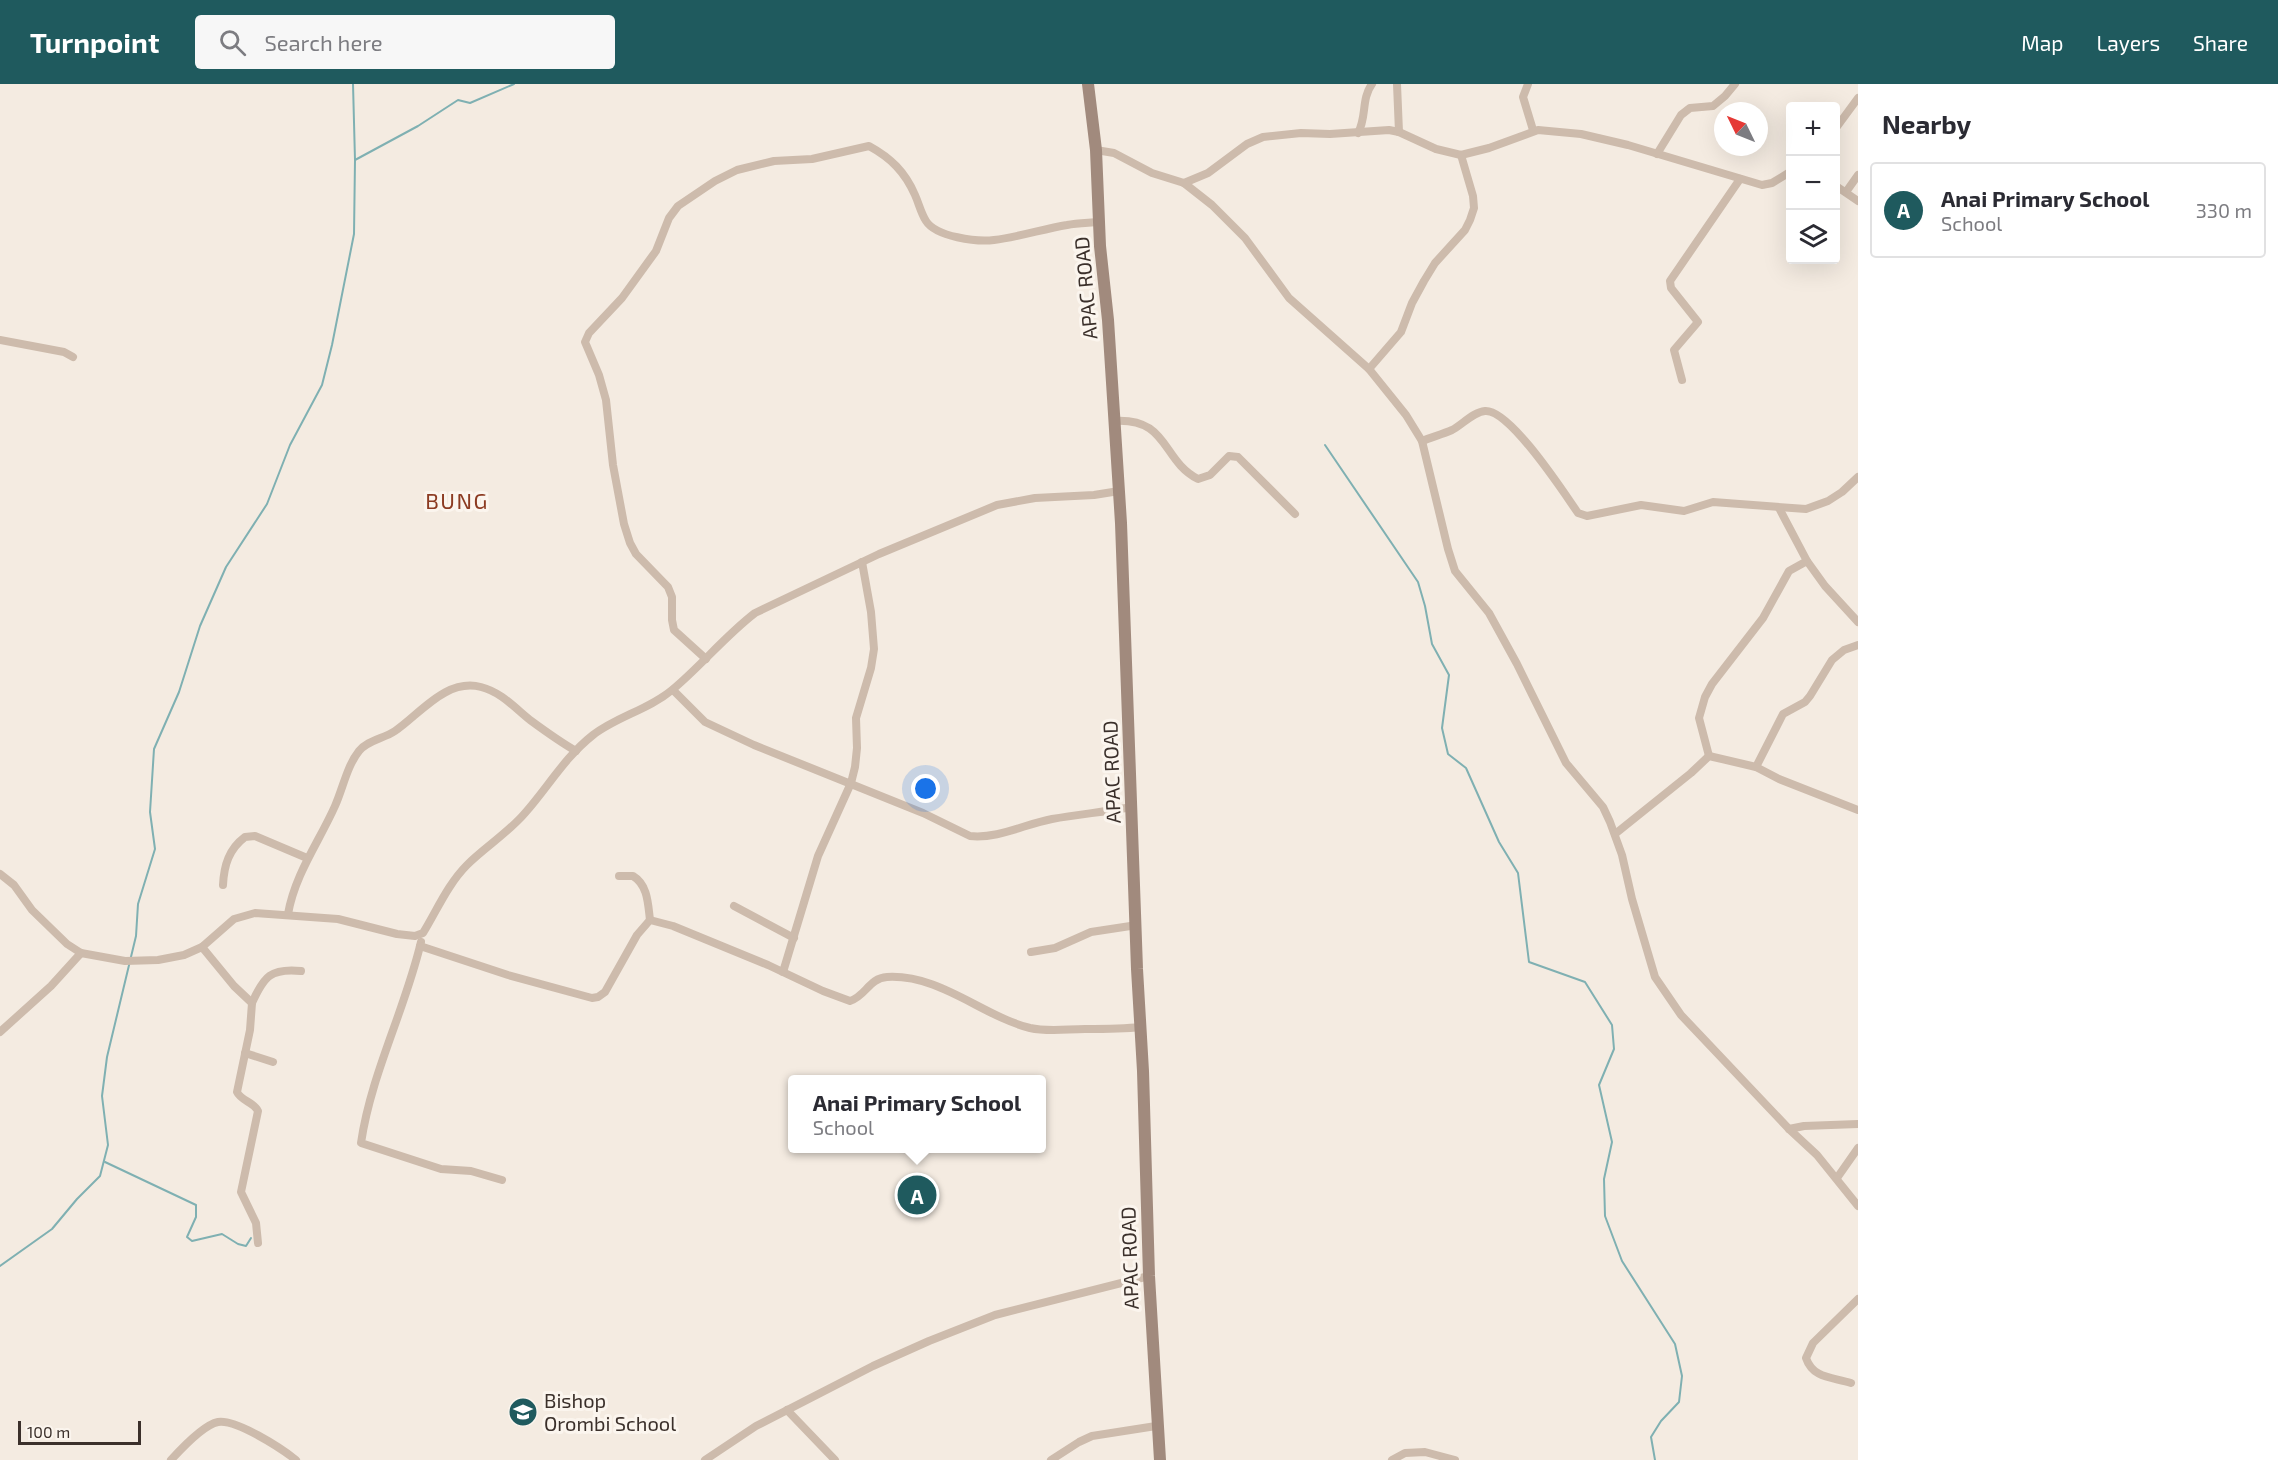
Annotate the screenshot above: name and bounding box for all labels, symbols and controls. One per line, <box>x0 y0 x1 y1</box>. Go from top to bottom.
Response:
search box <box>195 15 615 69</box>
text: Turnpoint <box>30 25 159 59</box>
icon: search <box>216 26 249 59</box>
text: Search here <box>264 29 383 55</box>
text: Map <box>2021 30 2063 55</box>
text: Layers <box>2096 30 2160 55</box>
text: Share <box>2193 30 2248 55</box>
north arrow <box>1714 102 1768 156</box>
map controls <box>1786 102 1840 264</box>
button: + <box>1786 102 1840 156</box>
text: Nearby <box>1882 108 1971 139</box>
button: − <box>1786 156 1840 210</box>
text: Anai Primary School <box>1941 185 2150 211</box>
text: A <box>1897 198 1910 222</box>
text: 330 m <box>2196 198 2252 222</box>
button: layers <box>1786 210 1840 264</box>
text: School <box>1941 211 2002 235</box>
street label: APAC ROAD <box>1069 236 1101 340</box>
district label: BUNG <box>425 487 489 513</box>
street label: APAC ROAD <box>1097 720 1125 824</box>
your location <box>911 774 940 803</box>
popup <box>788 1075 1046 1153</box>
text: Anai Primary School <box>813 1089 1021 1115</box>
text: School <box>813 1115 874 1139</box>
pin: A <box>898 1172 936 1218</box>
street label: APAC ROAD <box>1115 1206 1143 1310</box>
place label: Bishop Orombi School <box>544 1388 676 1435</box>
school or university icon: Bishop Orombi School <box>507 1396 539 1428</box>
scale bar <box>18 1418 141 1446</box>
text: 100 m <box>27 1422 70 1441</box>

